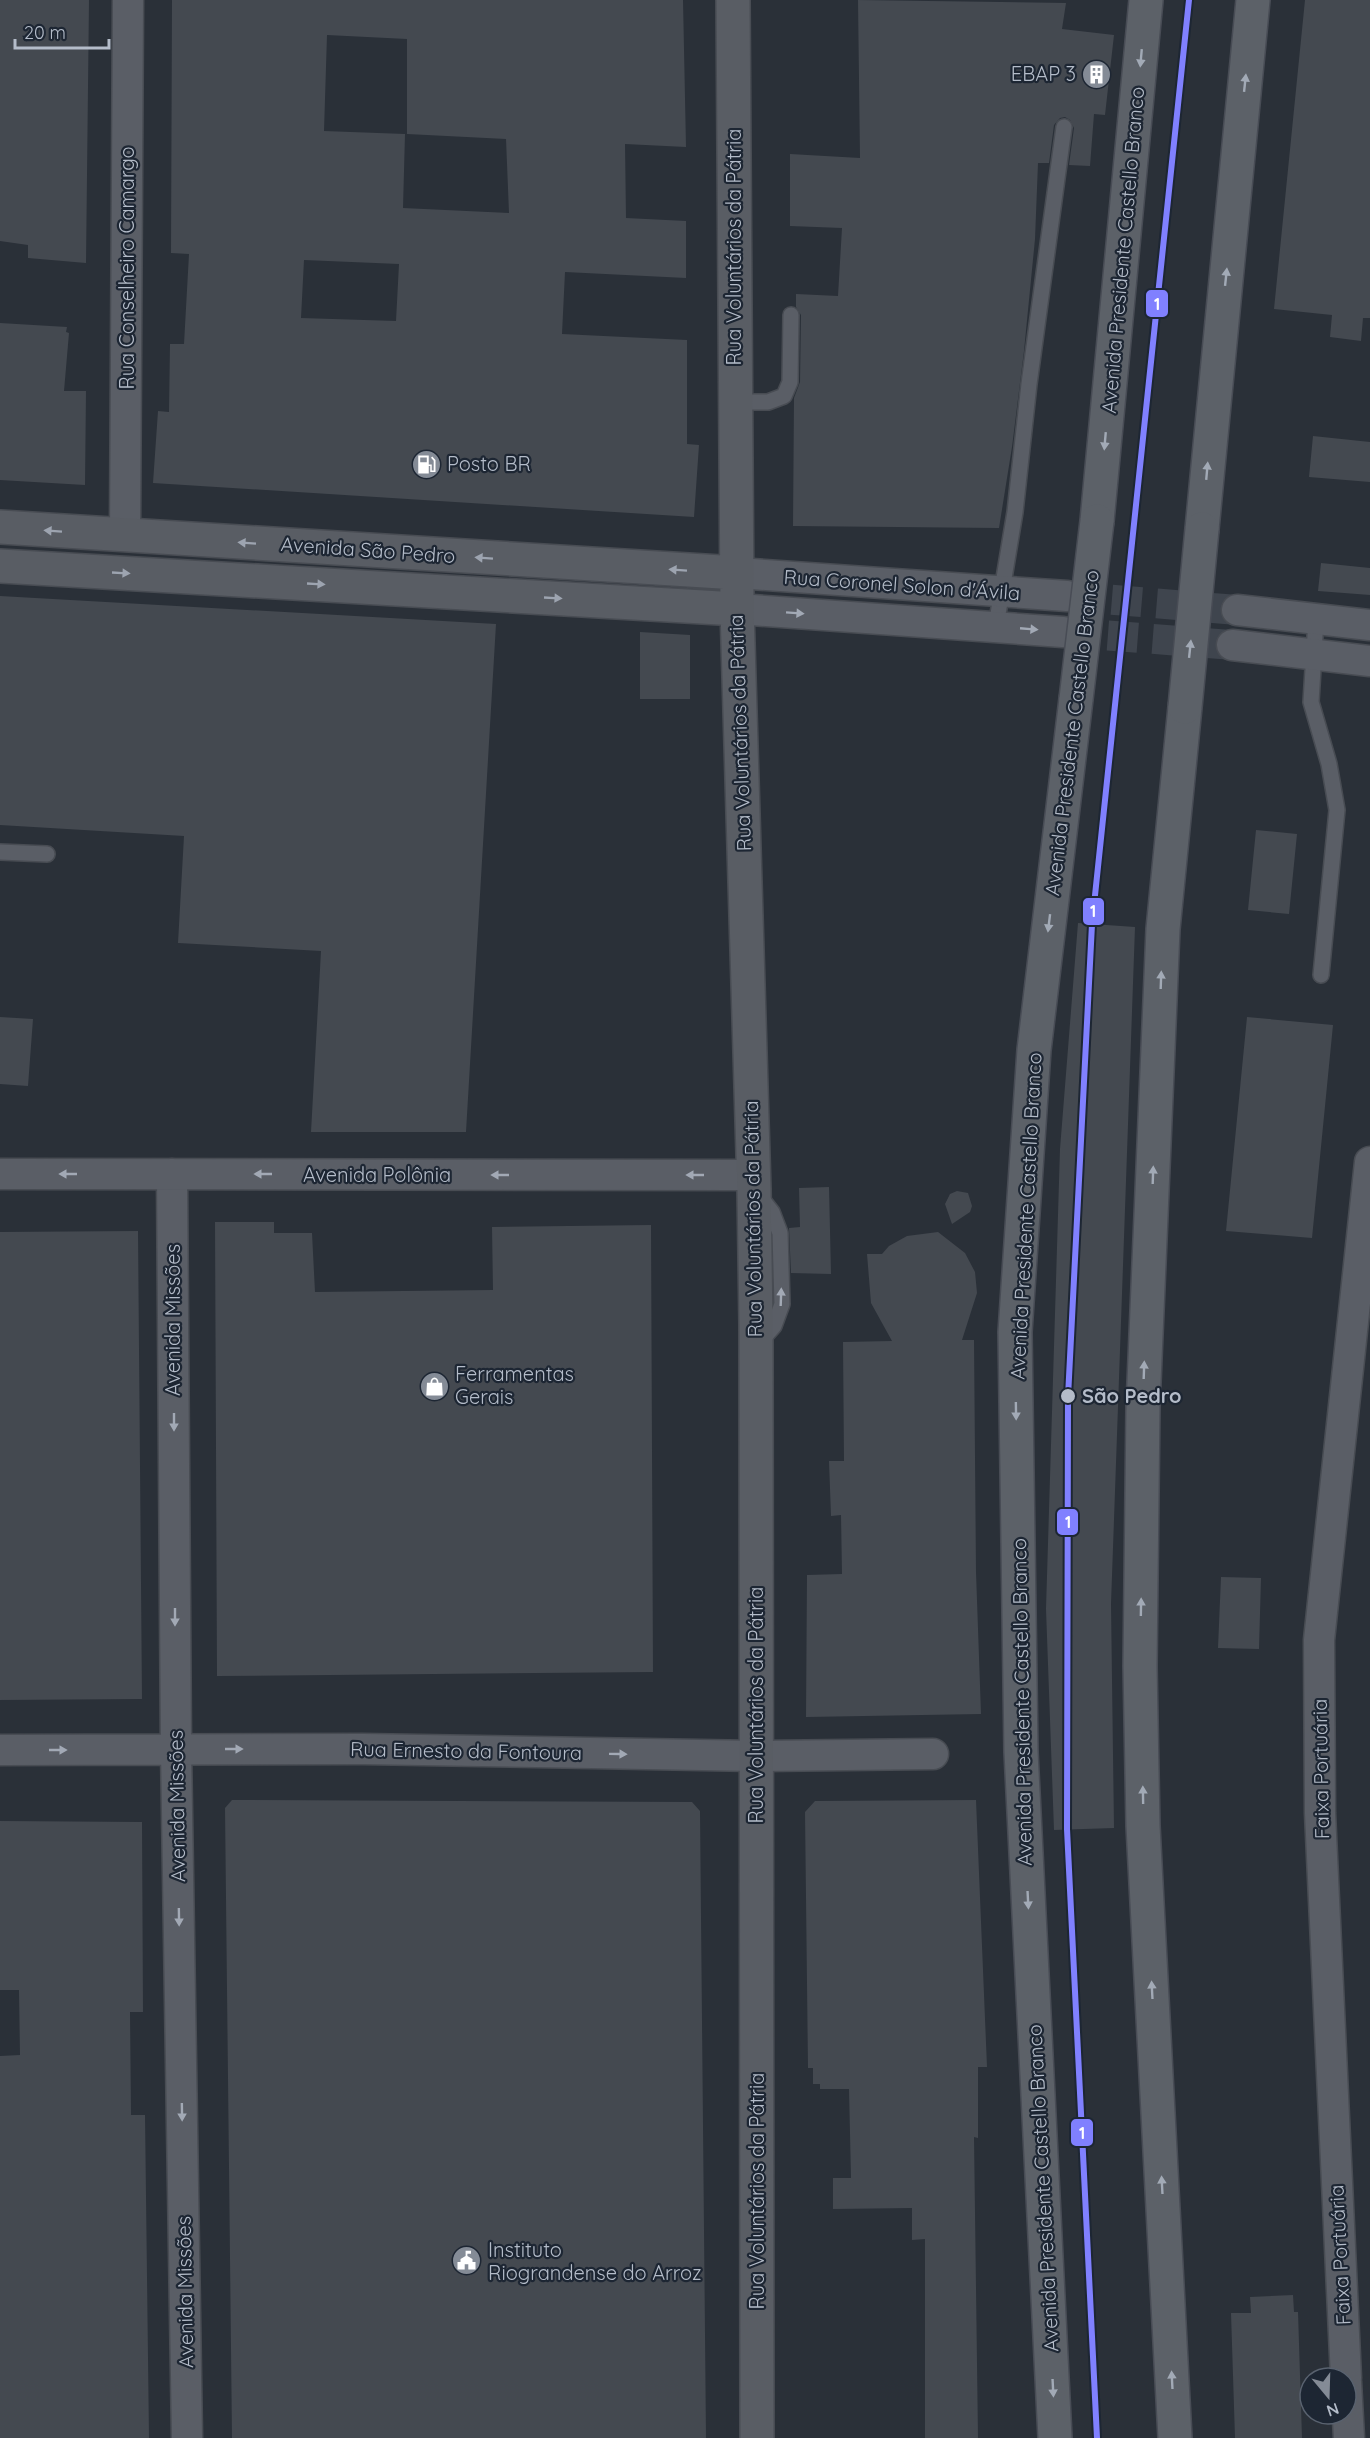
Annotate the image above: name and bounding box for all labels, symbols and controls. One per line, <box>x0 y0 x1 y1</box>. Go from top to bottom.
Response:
scale bar <box>15 12 110 50</box>
text: 20 m <box>24 21 66 44</box>
one-way arrow <box>1136 49 1146 68</box>
building icon: EBAP 3 <box>1081 58 1113 90</box>
place label: EBAP 3 <box>1011 61 1076 86</box>
one-way arrow <box>1240 73 1250 92</box>
street label: Avenida Presidente Castello Branco <box>1096 86 1149 414</box>
street label: Rua Voluntários da Pátria <box>721 129 746 365</box>
street label: Rua Conselheiro Camargo <box>114 147 139 389</box>
one-way arrow <box>1221 267 1231 286</box>
line badge: 1 <box>1145 289 1169 318</box>
text: 1 <box>1154 294 1160 314</box>
one-way arrow <box>1100 431 1110 450</box>
fuel station icon: Posto BR <box>410 448 442 480</box>
place label: Posto BR <box>447 451 531 476</box>
one-way arrow <box>1202 461 1212 480</box>
one-way arrow <box>43 526 62 535</box>
street label: Avenida São Pedro <box>280 531 456 568</box>
one-way arrow <box>238 538 257 547</box>
one-way arrow <box>474 553 493 562</box>
street label: Rua Coronel Solon d'Ávila <box>783 564 1021 605</box>
one-way arrow <box>669 565 688 574</box>
one-way arrow <box>112 568 131 578</box>
street label: Avenida Presidente Castello Branco <box>1039 569 1104 897</box>
one-way arrow <box>306 580 325 589</box>
one-way arrow <box>543 593 562 602</box>
one-way arrow <box>786 608 805 617</box>
street label: Rua Voluntários da Pátria <box>723 614 756 852</box>
one-way arrow <box>1020 624 1039 634</box>
one-way arrow <box>1185 640 1195 659</box>
line badge: 1 <box>1082 897 1105 926</box>
text: 1 <box>1090 901 1096 921</box>
one-way arrow <box>1044 914 1054 933</box>
one-way arrow <box>1157 971 1166 990</box>
street label: Avenida Presidente Castello Branco <box>1004 1052 1047 1380</box>
street label: Rua Voluntários da Pátria <box>738 1100 767 1338</box>
street label: Avenida Polônia <box>303 1162 451 1187</box>
one-way arrow <box>1148 1166 1157 1185</box>
one-way arrow <box>59 1169 78 1179</box>
one-way arrow <box>254 1169 273 1179</box>
one-way arrow <box>491 1170 510 1180</box>
one-way arrow <box>686 1170 705 1180</box>
street label: Avenida Missões <box>160 1244 185 1396</box>
one-way arrow <box>776 1288 786 1307</box>
place label: Ferramentas Gerais <box>455 1361 574 1409</box>
one-way arrow <box>1140 1361 1149 1380</box>
shop icon: Ferramentas Gerais <box>418 1370 450 1402</box>
place label: São Pedro <box>1082 1383 1182 1408</box>
marker: São Pedro <box>1059 1387 1077 1405</box>
one-way arrow <box>1012 1402 1021 1421</box>
one-way arrow <box>169 1412 179 1431</box>
line badge: 1 <box>1056 1508 1079 1536</box>
text: 1 <box>1065 1512 1071 1532</box>
street label: Avenida Presidente Castello Branco <box>1006 1538 1037 1866</box>
street label: Rua Voluntários da Pátria <box>743 1587 768 1823</box>
one-way arrow <box>1136 1598 1146 1617</box>
one-way arrow <box>170 1607 180 1626</box>
street label: Faixa Portuária <box>1307 1699 1334 1839</box>
street label: Avenida Missões <box>163 1730 190 1882</box>
street label: Rua Ernesto da Fontoura <box>350 1736 582 1765</box>
one-way arrow <box>225 1744 244 1754</box>
one-way arrow <box>49 1745 68 1755</box>
one-way arrow <box>609 1749 628 1758</box>
one-way arrow <box>1138 1786 1148 1805</box>
one-way arrow <box>1024 1890 1033 1909</box>
one-way arrow <box>174 1907 183 1926</box>
one-way arrow <box>1147 1981 1156 2000</box>
street label: Avenida Presidente Castello Branco <box>1021 2024 1064 2352</box>
street label: Rua Voluntários da Pátria <box>744 2073 769 2309</box>
one-way arrow <box>177 2102 187 2121</box>
line badge: 1 <box>1070 2118 1094 2147</box>
text: 1 <box>1079 2123 1085 2143</box>
one-way arrow <box>1157 2175 1167 2194</box>
street label: Faixa Portuária <box>1323 2184 1356 2326</box>
street label: Avenida Missões <box>171 2216 198 2368</box>
place label: Instituto Riograndense do Arroz <box>488 2237 702 2285</box>
public building icon: Instituto Riograndense do Arroz <box>451 2245 483 2277</box>
north arrow <box>1298 2366 1358 2426</box>
one-way arrow <box>1168 2370 1177 2389</box>
one-way arrow <box>1048 2379 1057 2398</box>
text: N <box>1324 2399 1342 2422</box>

